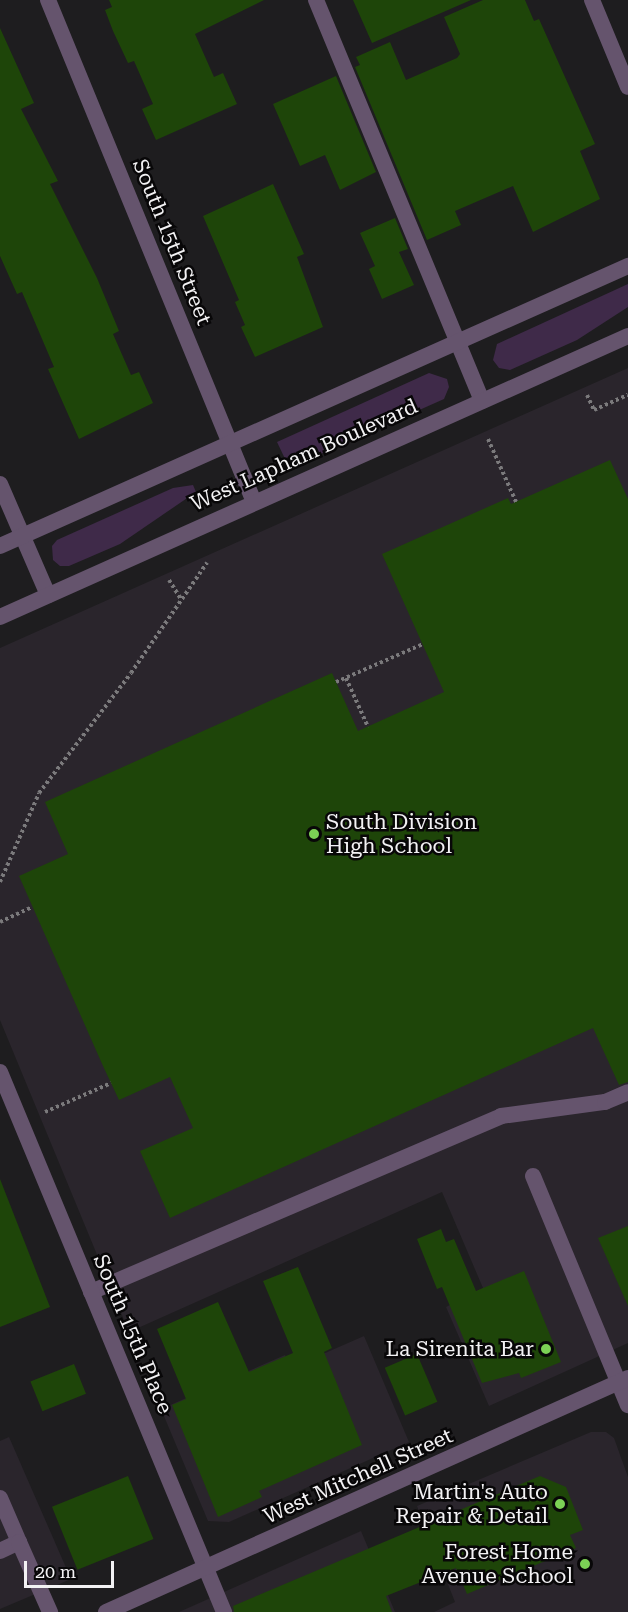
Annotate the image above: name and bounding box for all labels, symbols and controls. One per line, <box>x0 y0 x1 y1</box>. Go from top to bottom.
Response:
street label: South 15th Street <box>127 155 217 329</box>
street label: West Lapham Boulevard <box>187 394 421 516</box>
place label: South Division High School <box>326 809 477 859</box>
marker: South Division High School <box>307 827 321 841</box>
street label: South 15th Place <box>88 1251 178 1417</box>
place label: La Sirenita Bar <box>386 1336 534 1362</box>
marker: La Sirenita Bar <box>539 1342 553 1356</box>
street label: West Mitchell Street <box>259 1423 457 1529</box>
place label: Martin's Auto Repair & Detail <box>396 1479 548 1529</box>
marker: Martin's Auto Repair & Detail <box>553 1497 567 1511</box>
place label: Forest Home Avenue School <box>421 1539 573 1589</box>
scale bar <box>27 1549 117 1587</box>
marker: Forest Home Avenue School <box>578 1557 592 1571</box>
text: 20 m <box>35 1561 76 1582</box>

